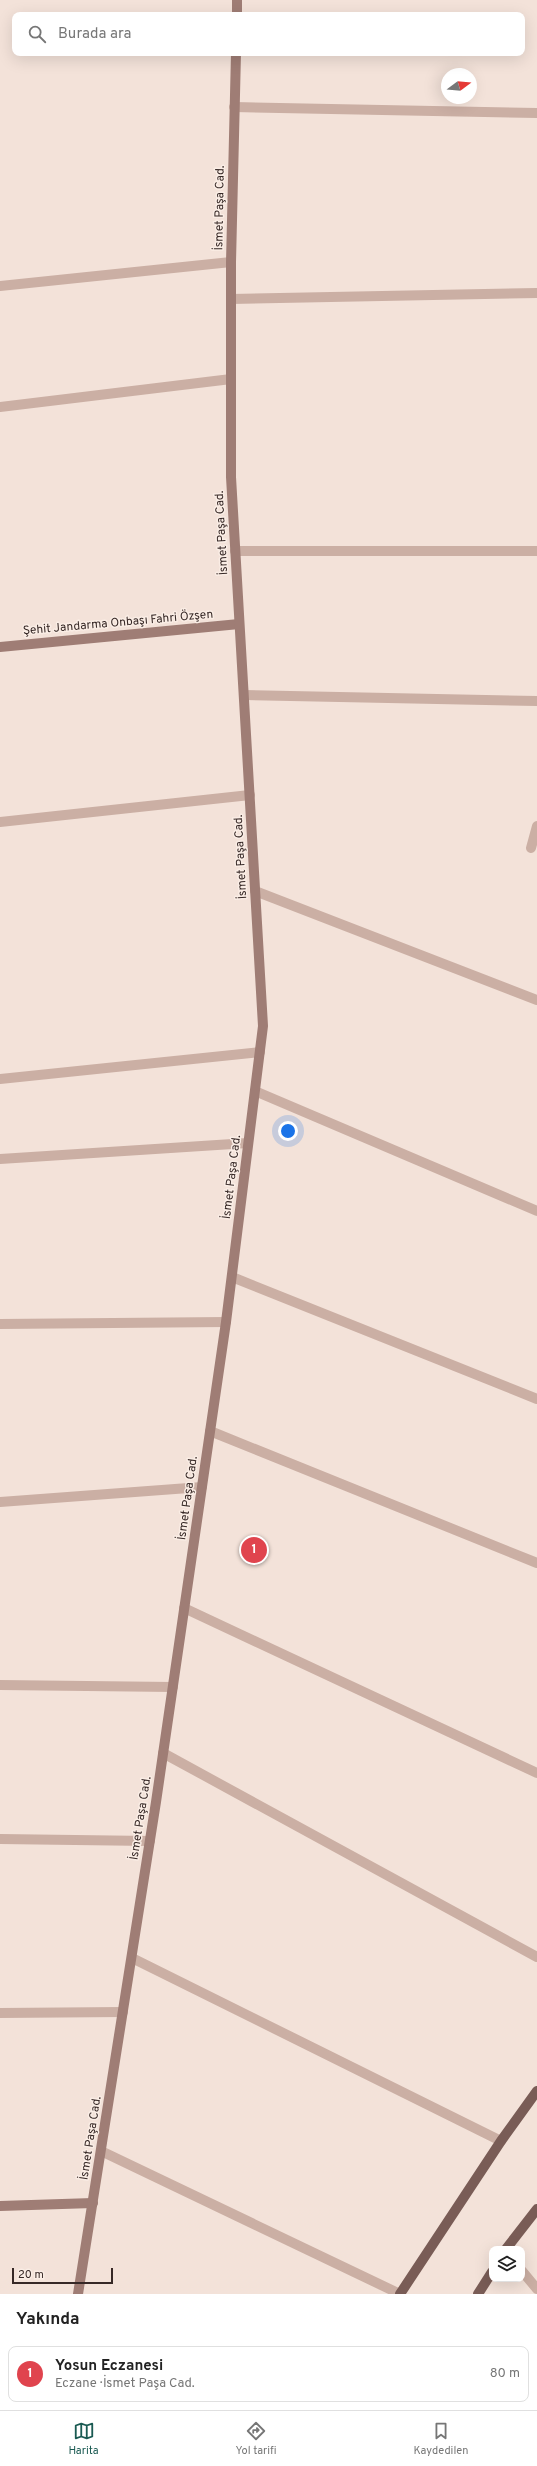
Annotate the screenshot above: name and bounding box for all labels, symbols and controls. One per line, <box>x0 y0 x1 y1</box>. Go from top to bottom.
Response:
search box <box>12 12 525 56</box>
icon: search <box>26 23 48 45</box>
text: Burada ara <box>58 25 131 44</box>
north arrow <box>441 68 477 104</box>
street label: İsmet Paşa Cad. <box>211 165 229 251</box>
street label: İsmet Paşa Cad. <box>212 490 232 576</box>
street label: Şehit Jandarma Onbaşı Fahri Özşen <box>22 607 214 639</box>
street label: İsmet Paşa Cad. <box>231 814 251 900</box>
your location <box>278 1121 298 1141</box>
street label: İsmet Paşa Cad. <box>219 1134 245 1220</box>
street label: İsmet Paşa Cad. <box>174 1455 202 1541</box>
pin: 1 <box>241 1535 267 1565</box>
street label: İsmet Paşa Cad. <box>126 1775 156 1861</box>
street label: İsmet Paşa Cad. <box>76 2095 106 2181</box>
map controls <box>489 2246 525 2282</box>
button: layers <box>489 2246 525 2282</box>
scale bar <box>12 2266 113 2285</box>
text: 20 m <box>18 2268 44 2282</box>
text: Yakında <box>16 2309 80 2331</box>
text: Yosun Eczanesi <box>55 2357 163 2376</box>
text: 1 <box>27 2366 33 2382</box>
text: 80 m <box>490 2366 520 2382</box>
text: Eczane · İsmet Paşa Cad. <box>55 2376 195 2392</box>
tab: Harita <box>68 2420 99 2458</box>
tab: Yol tarifi <box>236 2420 277 2458</box>
tab: Kaydedilen <box>414 2420 469 2458</box>

